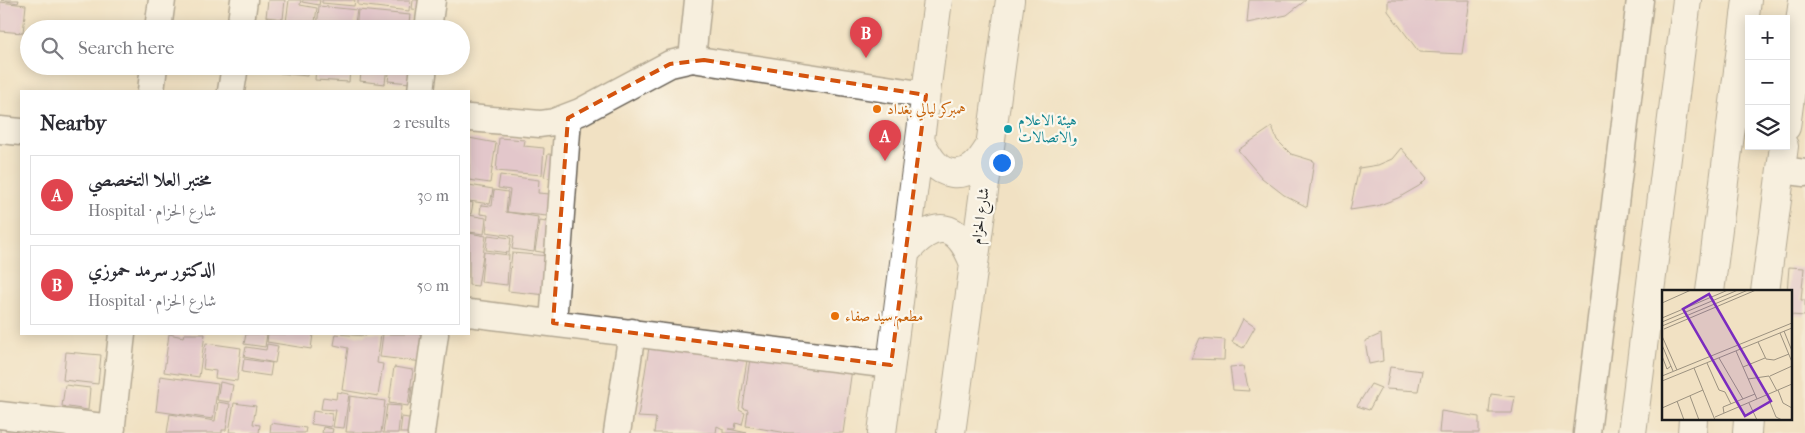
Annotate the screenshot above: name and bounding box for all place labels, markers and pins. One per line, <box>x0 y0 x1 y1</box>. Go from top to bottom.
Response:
pin: B <box>850 17 882 58</box>
place label: همبركر ليالي بغداد <box>887 100 966 121</box>
marker: همبركر ليالي بغداد <box>871 103 883 115</box>
place label: هيئة الاعلام والاتصالات <box>1018 111 1078 146</box>
pin: A <box>869 120 901 161</box>
marker: هيئة الاعلام والاتصالات <box>1002 123 1014 135</box>
place label: مطعم سيد صفاء <box>845 307 923 330</box>
marker: مطعم سيد صفاء <box>829 310 841 322</box>

